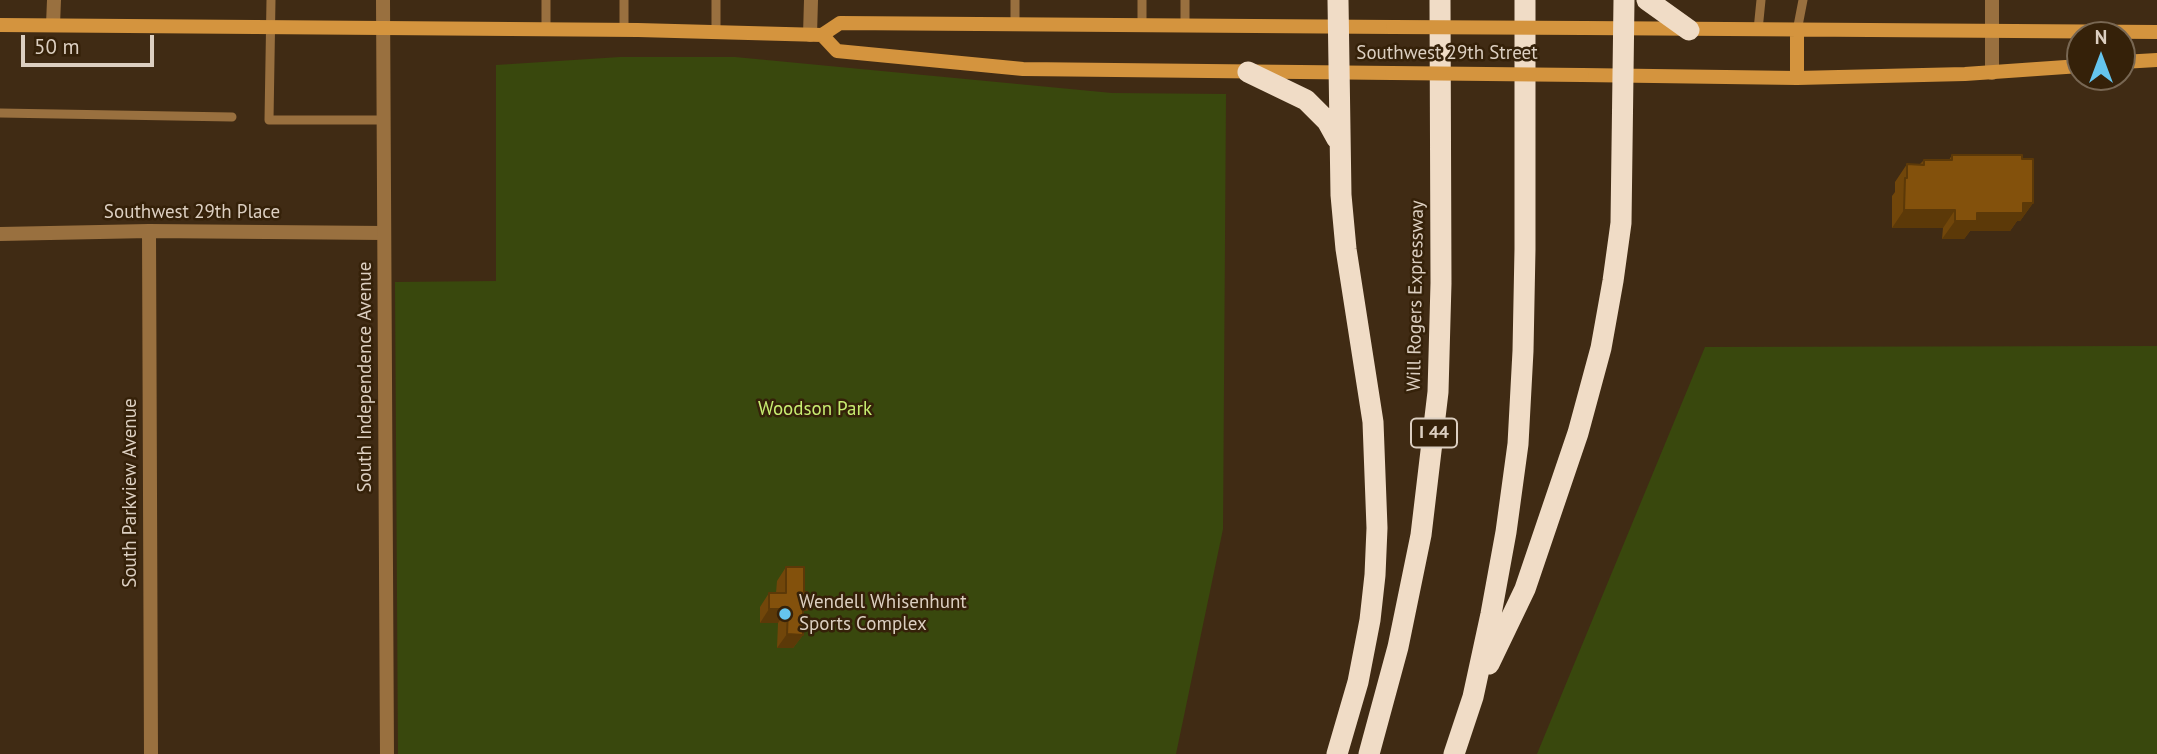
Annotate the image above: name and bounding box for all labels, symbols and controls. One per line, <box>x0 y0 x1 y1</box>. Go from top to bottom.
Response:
scale bar <box>24 21 158 65</box>
north arrow <box>2066 21 2136 91</box>
text: N <box>2095 25 2107 49</box>
text: 50 m <box>34 33 80 60</box>
street label: Southwest 29th Street <box>1356 43 1538 65</box>
street label: Will Rogers Expressway <box>1403 200 1429 392</box>
street label: Southwest 29th Place <box>104 202 280 224</box>
street label: South Independence Avenue <box>355 261 377 493</box>
street label: South Parkview Avenue <box>120 398 142 588</box>
park label: Woodson Park <box>758 399 872 421</box>
road number: I 44 <box>1411 418 1457 447</box>
place label: Wendell Whisenhunt Sports Complex <box>799 592 967 636</box>
marker: Wendell Whisenhunt Sports Complex <box>777 606 793 622</box>

